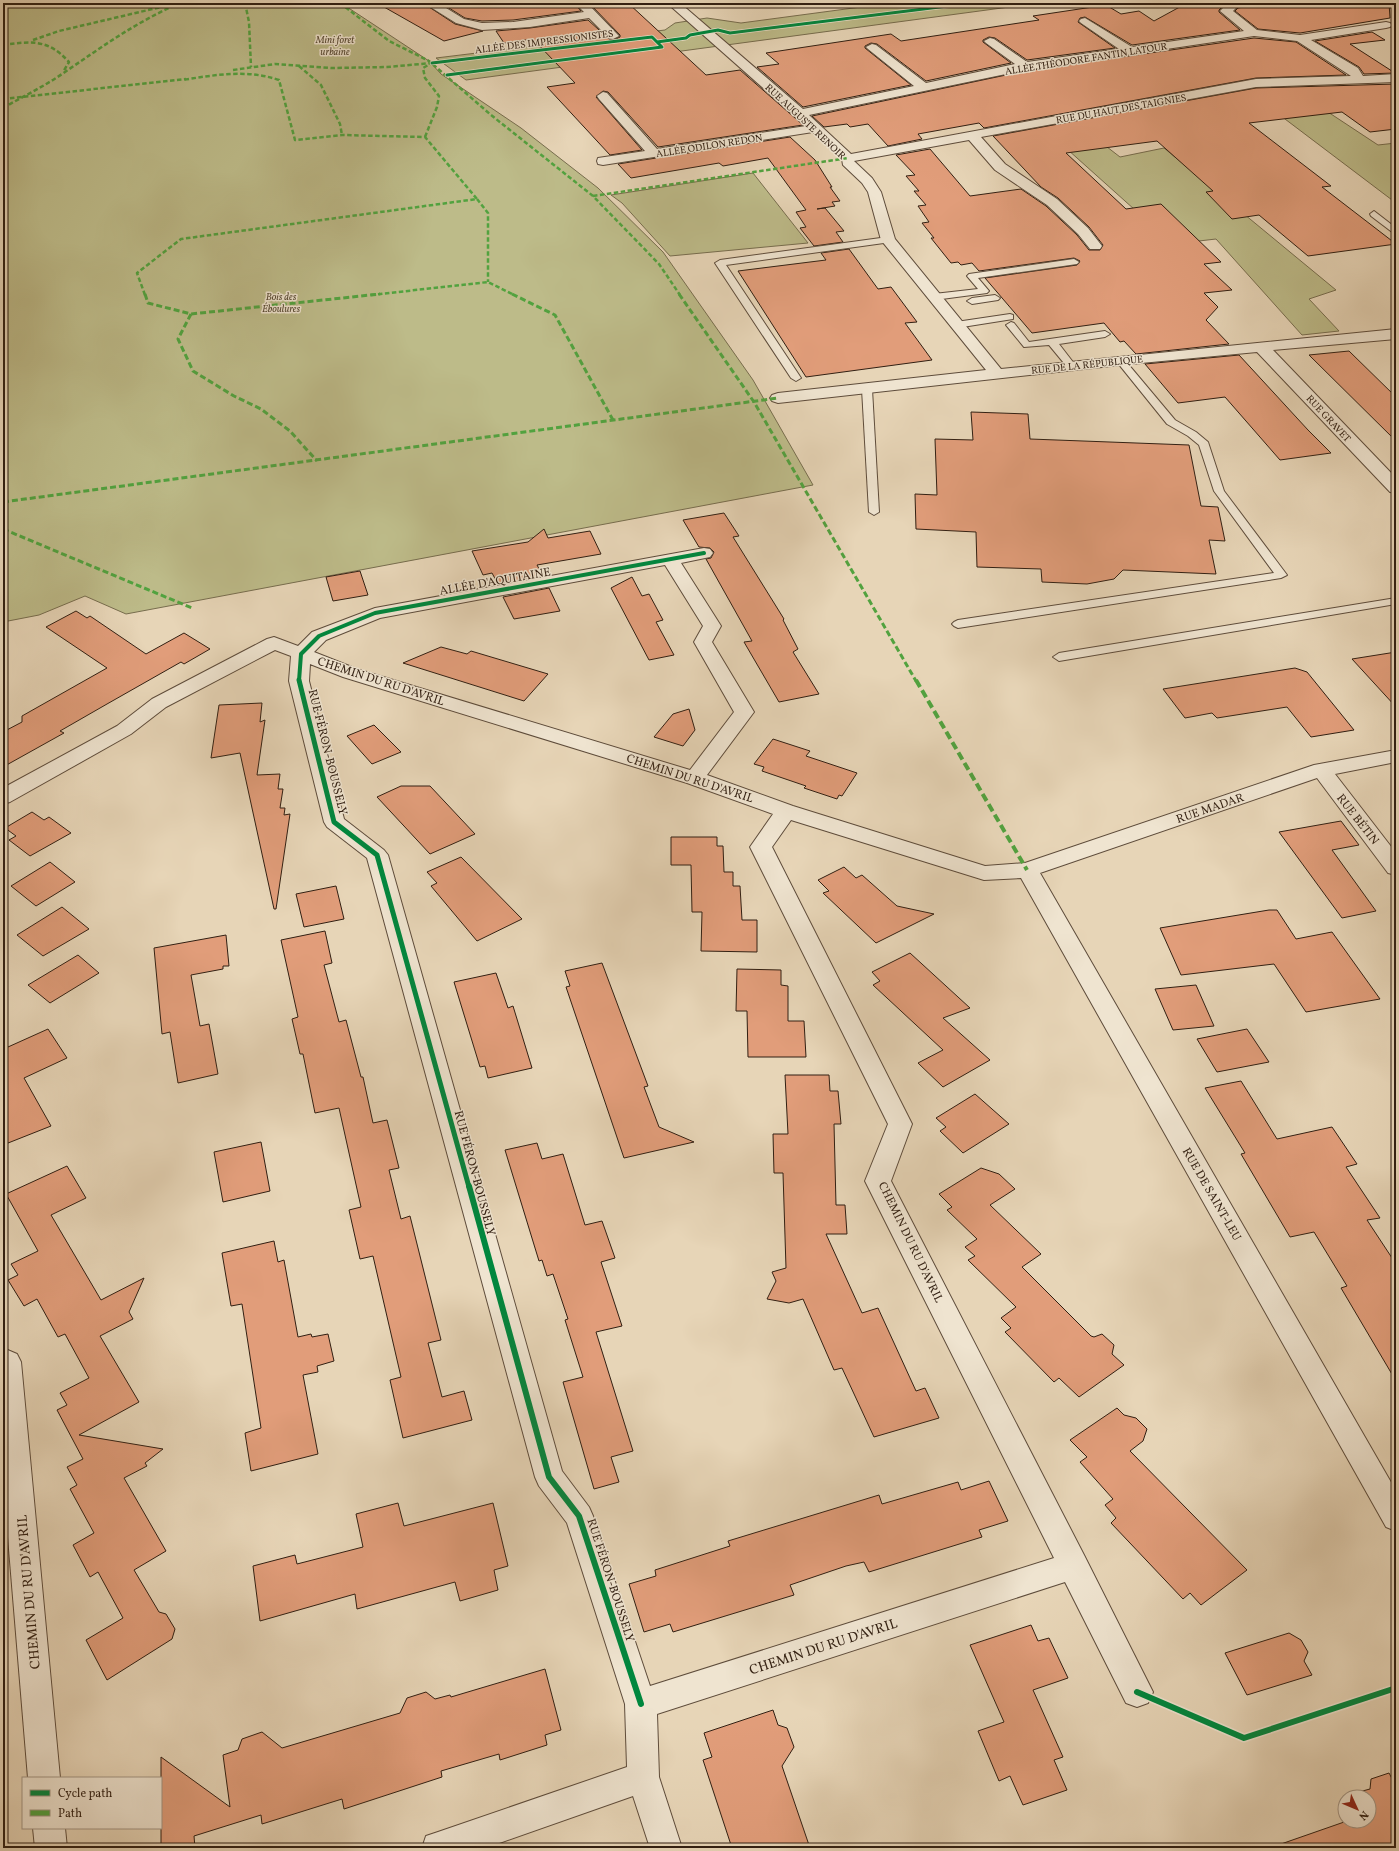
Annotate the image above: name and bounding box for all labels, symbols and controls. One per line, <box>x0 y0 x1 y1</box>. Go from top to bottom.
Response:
street label: ALLÉE DES IMPRESSIONISTES <box>474 27 614 57</box>
park label: Mini foret urbaine <box>315 33 355 59</box>
street label: ALLÉE THÉODORE FANTIN LATOUR <box>1004 39 1169 79</box>
street label: RUE AUGUSTE RENOIR <box>762 81 849 163</box>
street label: RUE DU HAUT DES TAIGNIES <box>1055 91 1187 127</box>
street label: ALLÉE ODILON REDON <box>655 131 764 161</box>
park label: Bois des Éboulures <box>262 290 300 316</box>
street label: RUE DE LA RÉPUBLIQUE <box>1030 352 1144 378</box>
street label: RUE GRAVET <box>1303 392 1354 445</box>
street label: ALLÉE D'AQUITAINE <box>438 563 552 600</box>
street label: CHEMIN DU RU D'AVRIL <box>315 654 447 710</box>
street label: RUE FÉRON-BOUSSELY <box>304 687 351 817</box>
street label: CHEMIN DU RU D'AVRIL <box>624 751 756 807</box>
street label: RUE MADAR <box>1174 790 1246 828</box>
street label: RUE BÉTIN <box>1332 790 1383 848</box>
street label: RUE FÉRON-BOUSSELY <box>450 1109 500 1238</box>
street label: RUE DE SAINT-LEU <box>1178 1145 1244 1244</box>
street label: CHEMIN DU RU D'AVRIL <box>874 1179 946 1306</box>
street label: CHEMIN DU RU D'AVRIL <box>13 1514 46 1670</box>
street label: RUE FÉRON-BOUSSELY <box>583 1516 639 1645</box>
street label: CHEMIN DU RU D'AVRIL <box>747 1614 900 1680</box>
legend <box>22 1777 162 1829</box>
text: Cycle path <box>58 1786 113 1802</box>
north arrow <box>1337 1789 1377 1829</box>
text: Path <box>58 1806 82 1822</box>
text: N <box>1355 1807 1371 1823</box>

